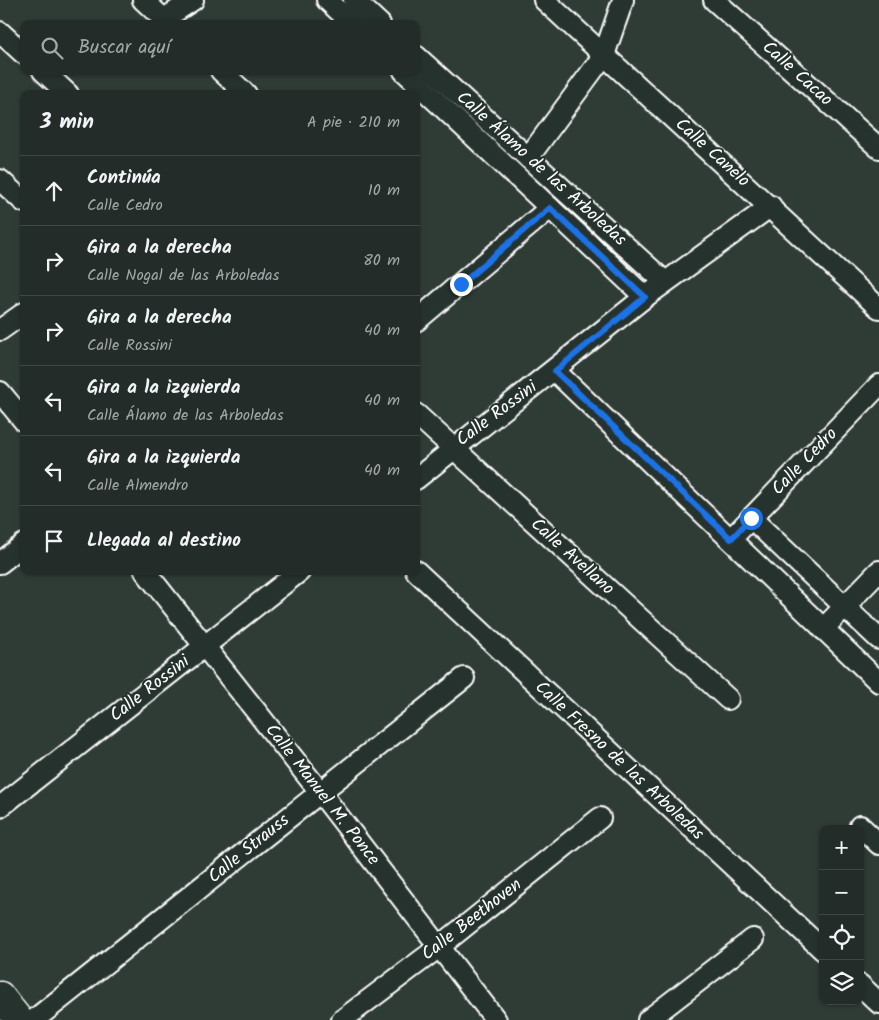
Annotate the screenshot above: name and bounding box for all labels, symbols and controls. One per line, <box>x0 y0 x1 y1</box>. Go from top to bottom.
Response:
search box <box>20 20 420 75</box>
text: Buscar aquí <box>78 33 170 63</box>
icon: search <box>38 34 66 62</box>
street label: Calle Cacao <box>755 34 839 114</box>
street label: Calle Álamo de las Arboledas <box>449 84 633 254</box>
text: 3 min <box>40 106 94 139</box>
text: A pie · 210 m <box>307 110 400 135</box>
street label: Calle Canelo <box>668 111 756 195</box>
text: Continúa <box>87 163 161 193</box>
icon: ahead <box>40 177 68 205</box>
text: 10 m <box>368 178 400 203</box>
text: Calle Cedro <box>87 193 163 218</box>
text: Gira a la derecha <box>87 233 232 263</box>
icon: right <box>40 247 68 275</box>
text: 80 m <box>363 248 400 273</box>
text: Calle Nogal de las Arboledas <box>87 263 279 288</box>
route end <box>450 273 473 296</box>
text: Gira a la derecha <box>87 303 232 333</box>
icon: right <box>40 317 68 345</box>
text: 40 m <box>364 318 400 343</box>
text: Calle Rossini <box>87 333 172 358</box>
text: Gira a la izquierda <box>87 373 240 403</box>
street label: Calle Rossini <box>450 373 544 454</box>
icon: left <box>40 387 68 415</box>
text: 40 m <box>364 388 400 413</box>
text: Calle Álamo de las Arboledas <box>87 403 283 428</box>
street label: Calle Cedro <box>765 421 845 503</box>
text: Gira a la izquierda <box>87 443 240 473</box>
icon: left <box>40 457 68 485</box>
text: 40 m <box>364 458 400 483</box>
text: Calle Almendro <box>87 473 188 498</box>
route start <box>740 507 763 530</box>
street label: Calle Avellano <box>523 511 621 603</box>
text: Llegada al destino <box>87 526 241 556</box>
icon: arrive <box>40 527 68 555</box>
street label: Calle Rossini <box>103 648 197 730</box>
street label: Calle Fresno de las Arboledas <box>527 674 711 848</box>
street label: Calle Manuel M. Ponce <box>257 718 387 872</box>
street label: Calle Strauss <box>202 807 297 891</box>
map controls <box>819 825 864 1005</box>
button: + <box>819 825 864 870</box>
button: − <box>819 870 864 915</box>
street label: Calle Beethoven <box>415 871 529 969</box>
button: locate <box>819 915 864 960</box>
button: layers <box>819 960 864 1005</box>

